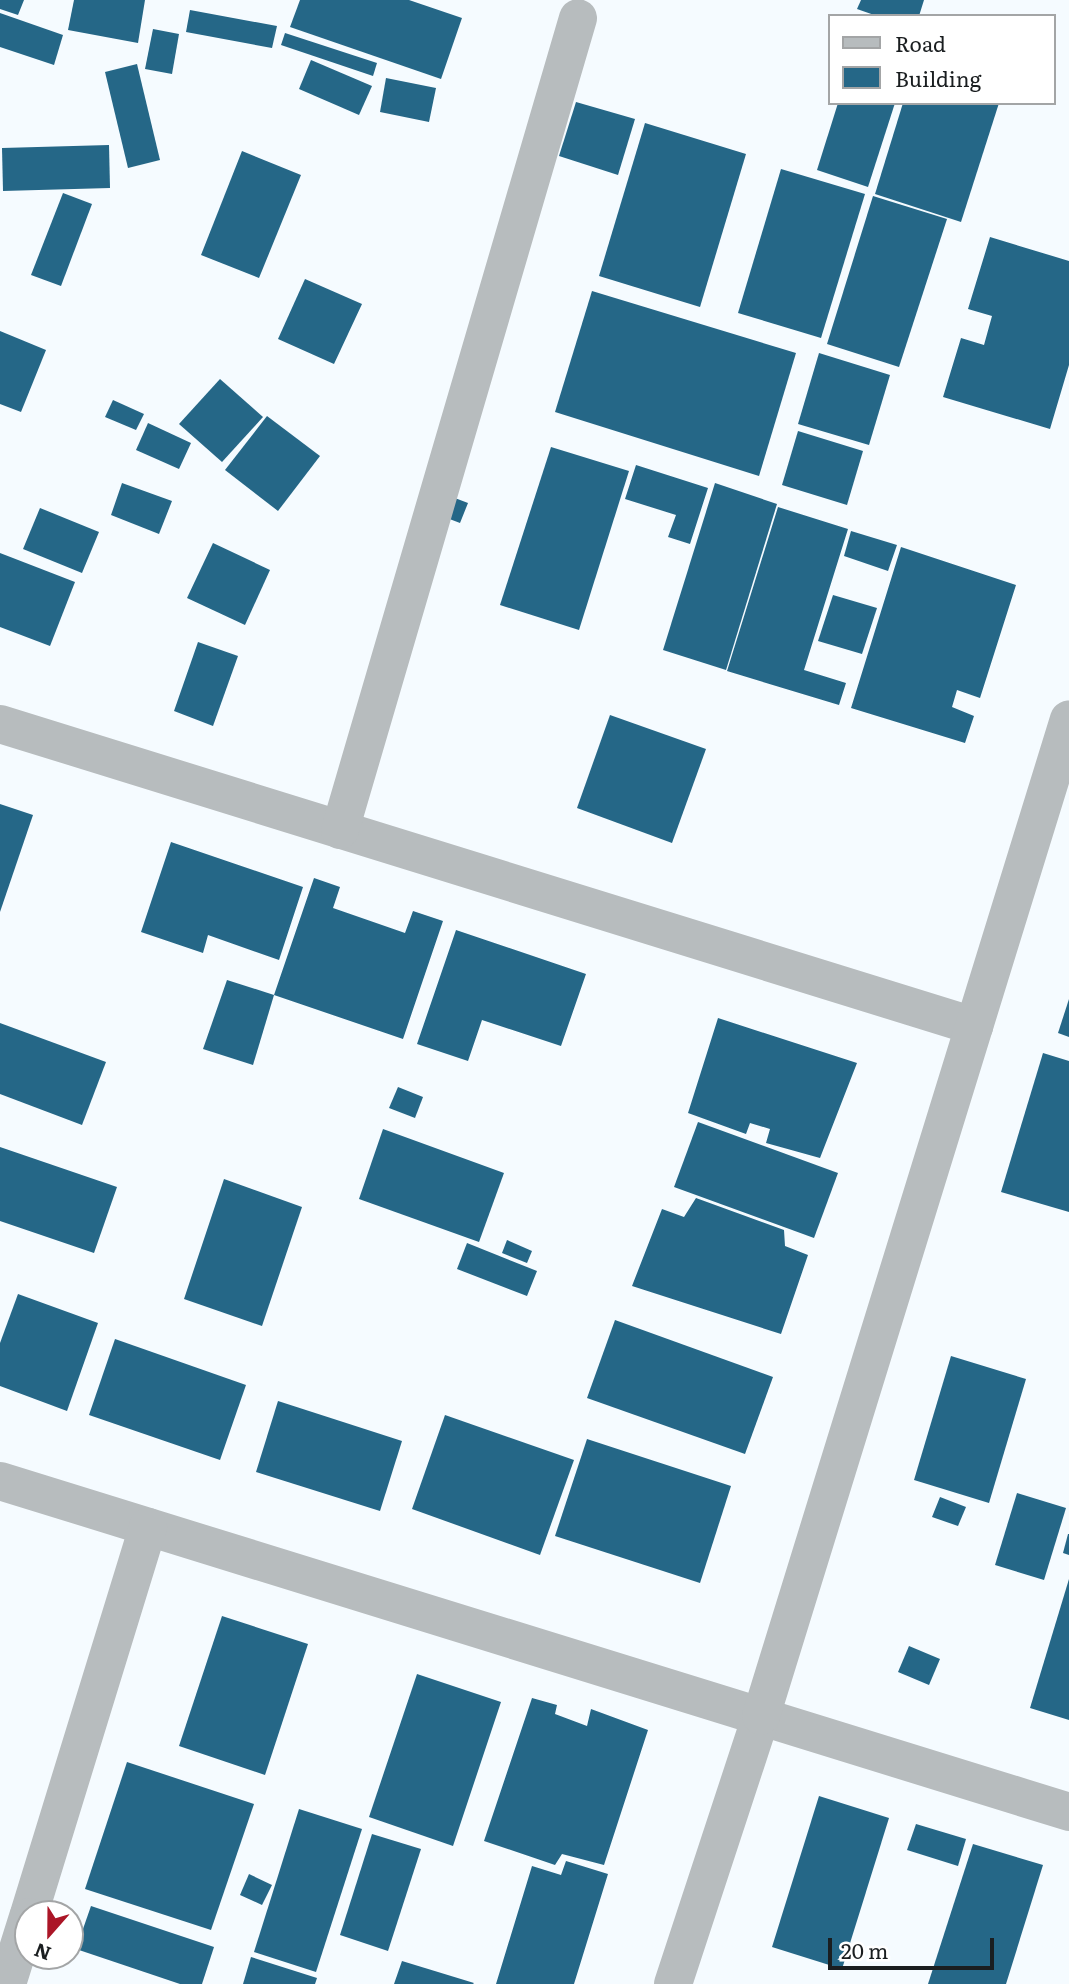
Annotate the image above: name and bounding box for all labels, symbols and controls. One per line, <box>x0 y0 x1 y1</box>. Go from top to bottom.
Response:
legend <box>828 14 1055 105</box>
text: Road <box>895 27 946 58</box>
text: Building <box>895 62 981 93</box>
north arrow <box>14 1900 84 1970</box>
scale bar <box>831 1924 997 1968</box>
text: 20 m <box>841 1934 888 1965</box>
text: N <box>30 1937 55 1969</box>

